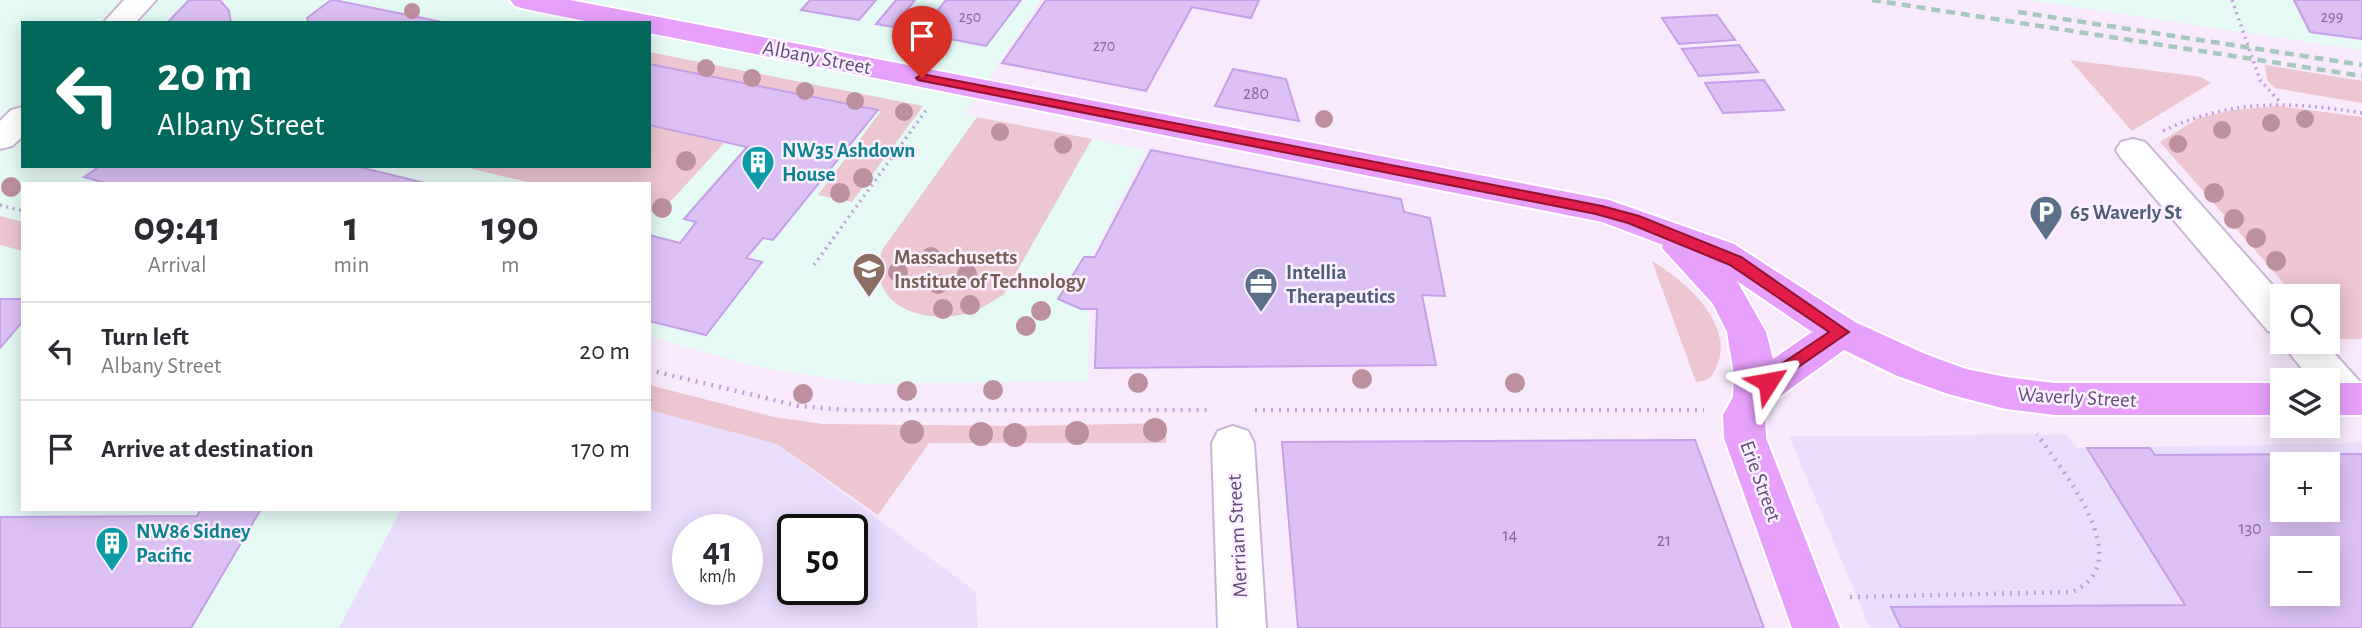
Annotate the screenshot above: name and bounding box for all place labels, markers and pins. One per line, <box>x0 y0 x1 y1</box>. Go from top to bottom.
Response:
pin <box>892 6 952 78</box>
place label: NW35 Ashdown House <box>782 140 915 185</box>
building icon: NW35 Ashdown House <box>739 143 777 192</box>
parking icon: 65 Waverly St <box>2027 193 2065 242</box>
place label: 65 Waverly St <box>2070 202 2182 223</box>
place label: Massachusetts Institute of Technology <box>894 247 1086 292</box>
school or university icon: Massachusetts Institute of Technology <box>850 250 888 299</box>
place label: Intellia Therapeutics <box>1286 262 1395 307</box>
office icon: Intellia Therapeutics <box>1242 265 1280 314</box>
place label: NW86 Sidney Pacific <box>136 521 251 566</box>
building icon: NW86 Sidney Pacific <box>93 524 131 573</box>

